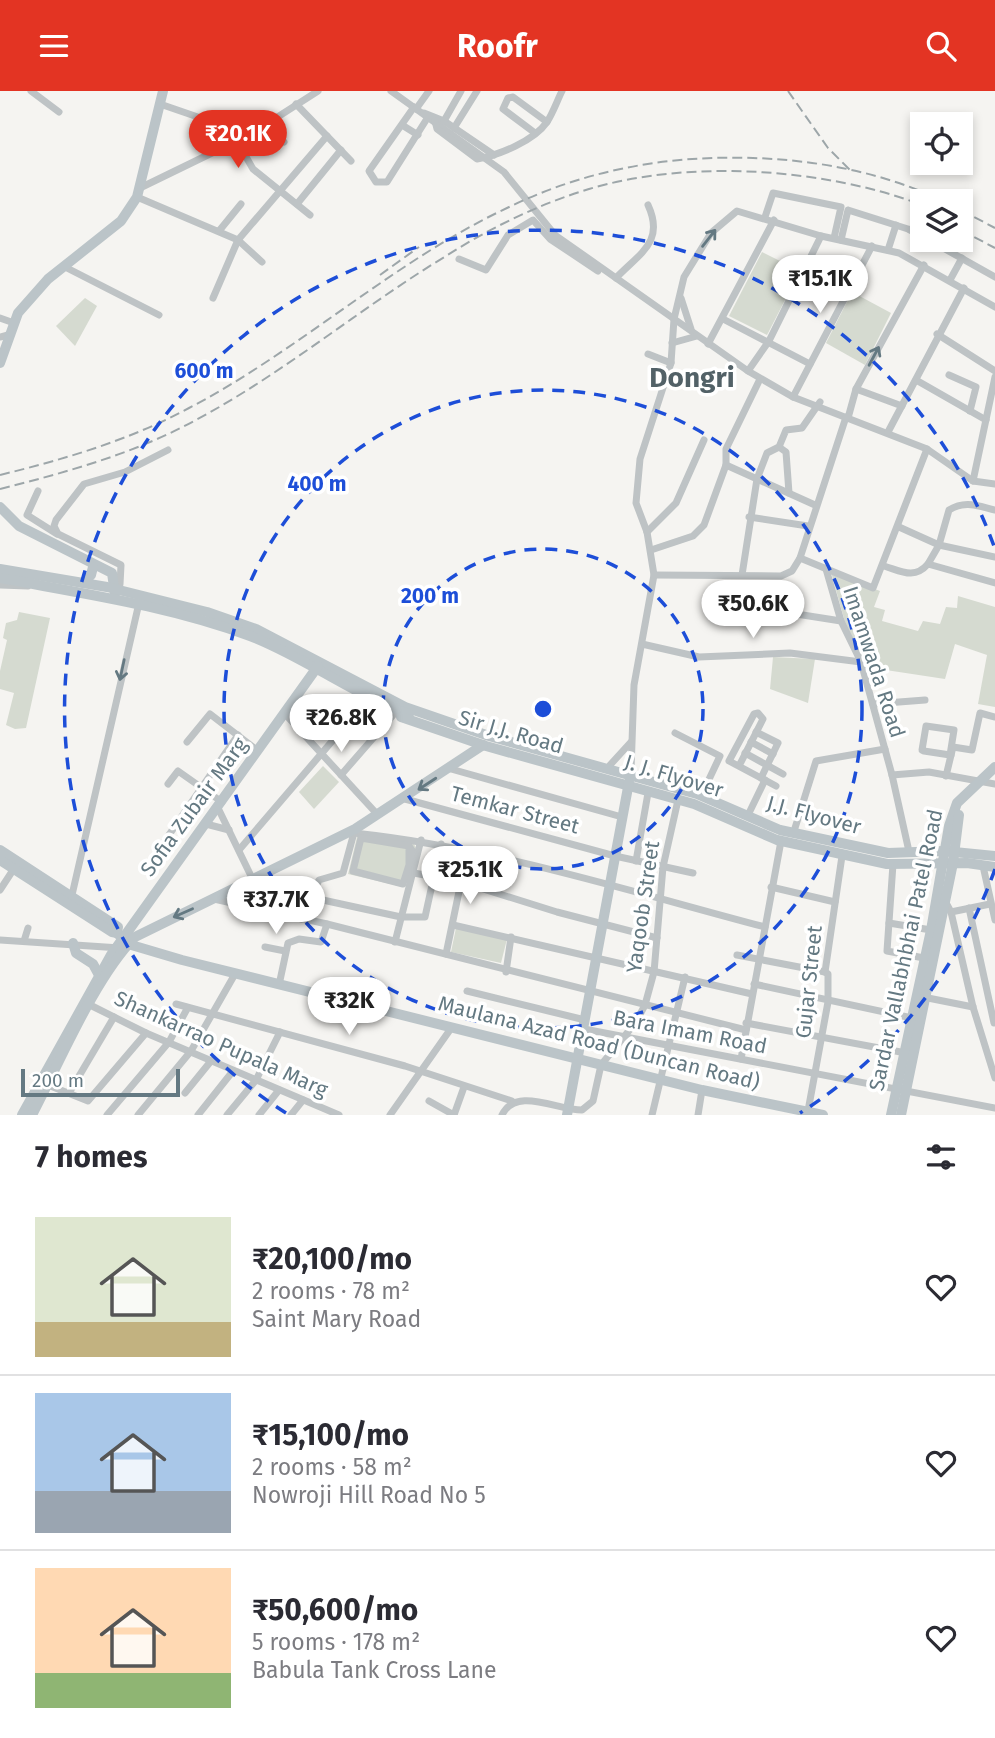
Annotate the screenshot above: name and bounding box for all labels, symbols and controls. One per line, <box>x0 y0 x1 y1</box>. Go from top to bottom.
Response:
icon: menu <box>35 27 73 65</box>
text: Roofr <box>457 27 538 65</box>
icon: search <box>922 27 960 65</box>
pin: ₹20.1K <box>181 111 295 170</box>
map controls <box>910 112 973 252</box>
button: locate <box>910 112 973 175</box>
text: ₹20.1K <box>205 119 271 147</box>
button: layers <box>910 189 973 252</box>
one-way arrow <box>701 229 716 247</box>
pin: ₹15.1K <box>763 255 877 315</box>
text: ₹15.1K <box>788 264 852 292</box>
one-way arrow <box>867 346 881 366</box>
text: 600 m <box>174 358 234 384</box>
district label: Dongri <box>649 361 735 394</box>
text: 400 m <box>287 471 347 497</box>
pin: ₹50.6K <box>696 581 810 640</box>
text: 200 m <box>401 583 459 609</box>
street label: Imamwada Road <box>837 583 911 741</box>
text: ₹50.6K <box>717 589 789 617</box>
one-way arrow <box>114 658 127 680</box>
pin: ₹26.8K <box>284 695 398 754</box>
centre of rings <box>531 697 555 721</box>
text: ₹26.8K <box>306 703 376 731</box>
street label: Sir J.J. Road <box>456 705 566 759</box>
street label: Sofia Zubair Marg <box>135 732 253 882</box>
street label: J. J. Flyover <box>621 749 727 803</box>
one-way arrow <box>418 778 438 792</box>
street label: Temkar Street <box>448 780 582 840</box>
street label: J.J. Flyover <box>764 790 864 840</box>
street label: Sardar Vallabhbhai Patel Road <box>863 807 949 1093</box>
street label: Yaqoob Street <box>621 839 665 975</box>
pin: ₹25.1K <box>413 847 527 906</box>
text: ₹25.1K <box>437 855 503 883</box>
pin: ₹37.7K <box>219 877 333 936</box>
text: ₹37.7K <box>243 885 309 913</box>
one-way arrow <box>173 907 194 920</box>
street label: Gujar Street <box>790 924 828 1040</box>
pin: ₹32K <box>308 977 390 1037</box>
street label: Shankarrao Pupala Marg <box>110 985 332 1103</box>
text: ₹32K <box>324 986 374 1014</box>
street label: Maulana Azad Road (Duncan Road) <box>436 990 762 1096</box>
street label: Bara Imam Road <box>611 1004 769 1060</box>
scale bar <box>21 1066 180 1098</box>
text: 200 m <box>32 1069 84 1092</box>
icon: filters <box>922 1138 960 1176</box>
text: 7 homes <box>35 1139 147 1175</box>
text: ₹20,100/mo <box>252 1241 412 1277</box>
icon: home <box>91 1245 175 1329</box>
icon: heart <box>922 1268 960 1306</box>
text: 2 rooms · 78 m² <box>252 1277 410 1305</box>
text: Saint Mary Road <box>252 1305 421 1333</box>
text: ₹15,100/mo <box>252 1417 409 1453</box>
icon: home <box>91 1421 175 1505</box>
icon: heart <box>922 1444 960 1482</box>
text: 2 rooms · 58 m² <box>252 1453 412 1481</box>
text: Nowroji Hill Road No 5 <box>252 1481 486 1509</box>
text: ₹50,600/mo <box>252 1592 418 1628</box>
icon: home <box>91 1596 175 1680</box>
icon: heart <box>922 1619 960 1657</box>
text: 5 rooms · 178 m² <box>252 1628 420 1656</box>
text: Babula Tank Cross Lane <box>252 1656 497 1684</box>

